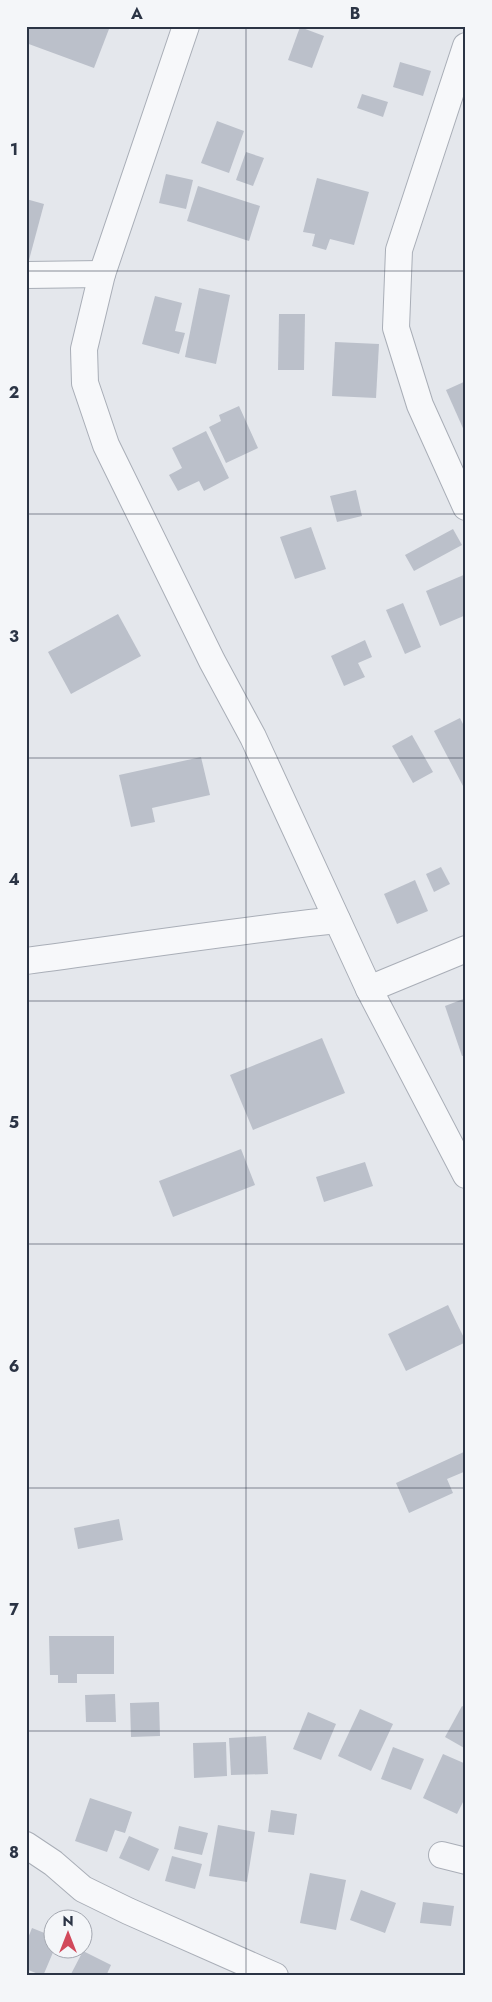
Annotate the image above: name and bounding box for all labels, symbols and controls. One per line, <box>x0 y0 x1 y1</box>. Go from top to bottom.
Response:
text: A <box>130 2 143 25</box>
text: B <box>350 2 360 25</box>
text: 1 <box>10 138 18 161</box>
text: 2 <box>9 381 19 404</box>
text: 3 <box>9 625 19 648</box>
text: 4 <box>8 868 20 891</box>
text: 5 <box>9 1111 19 1134</box>
text: 6 <box>9 1355 19 1378</box>
text: 7 <box>9 1598 19 1621</box>
text: 8 <box>9 1841 19 1864</box>
north arrow <box>42 1910 92 1960</box>
text: N <box>62 1911 74 1931</box>

